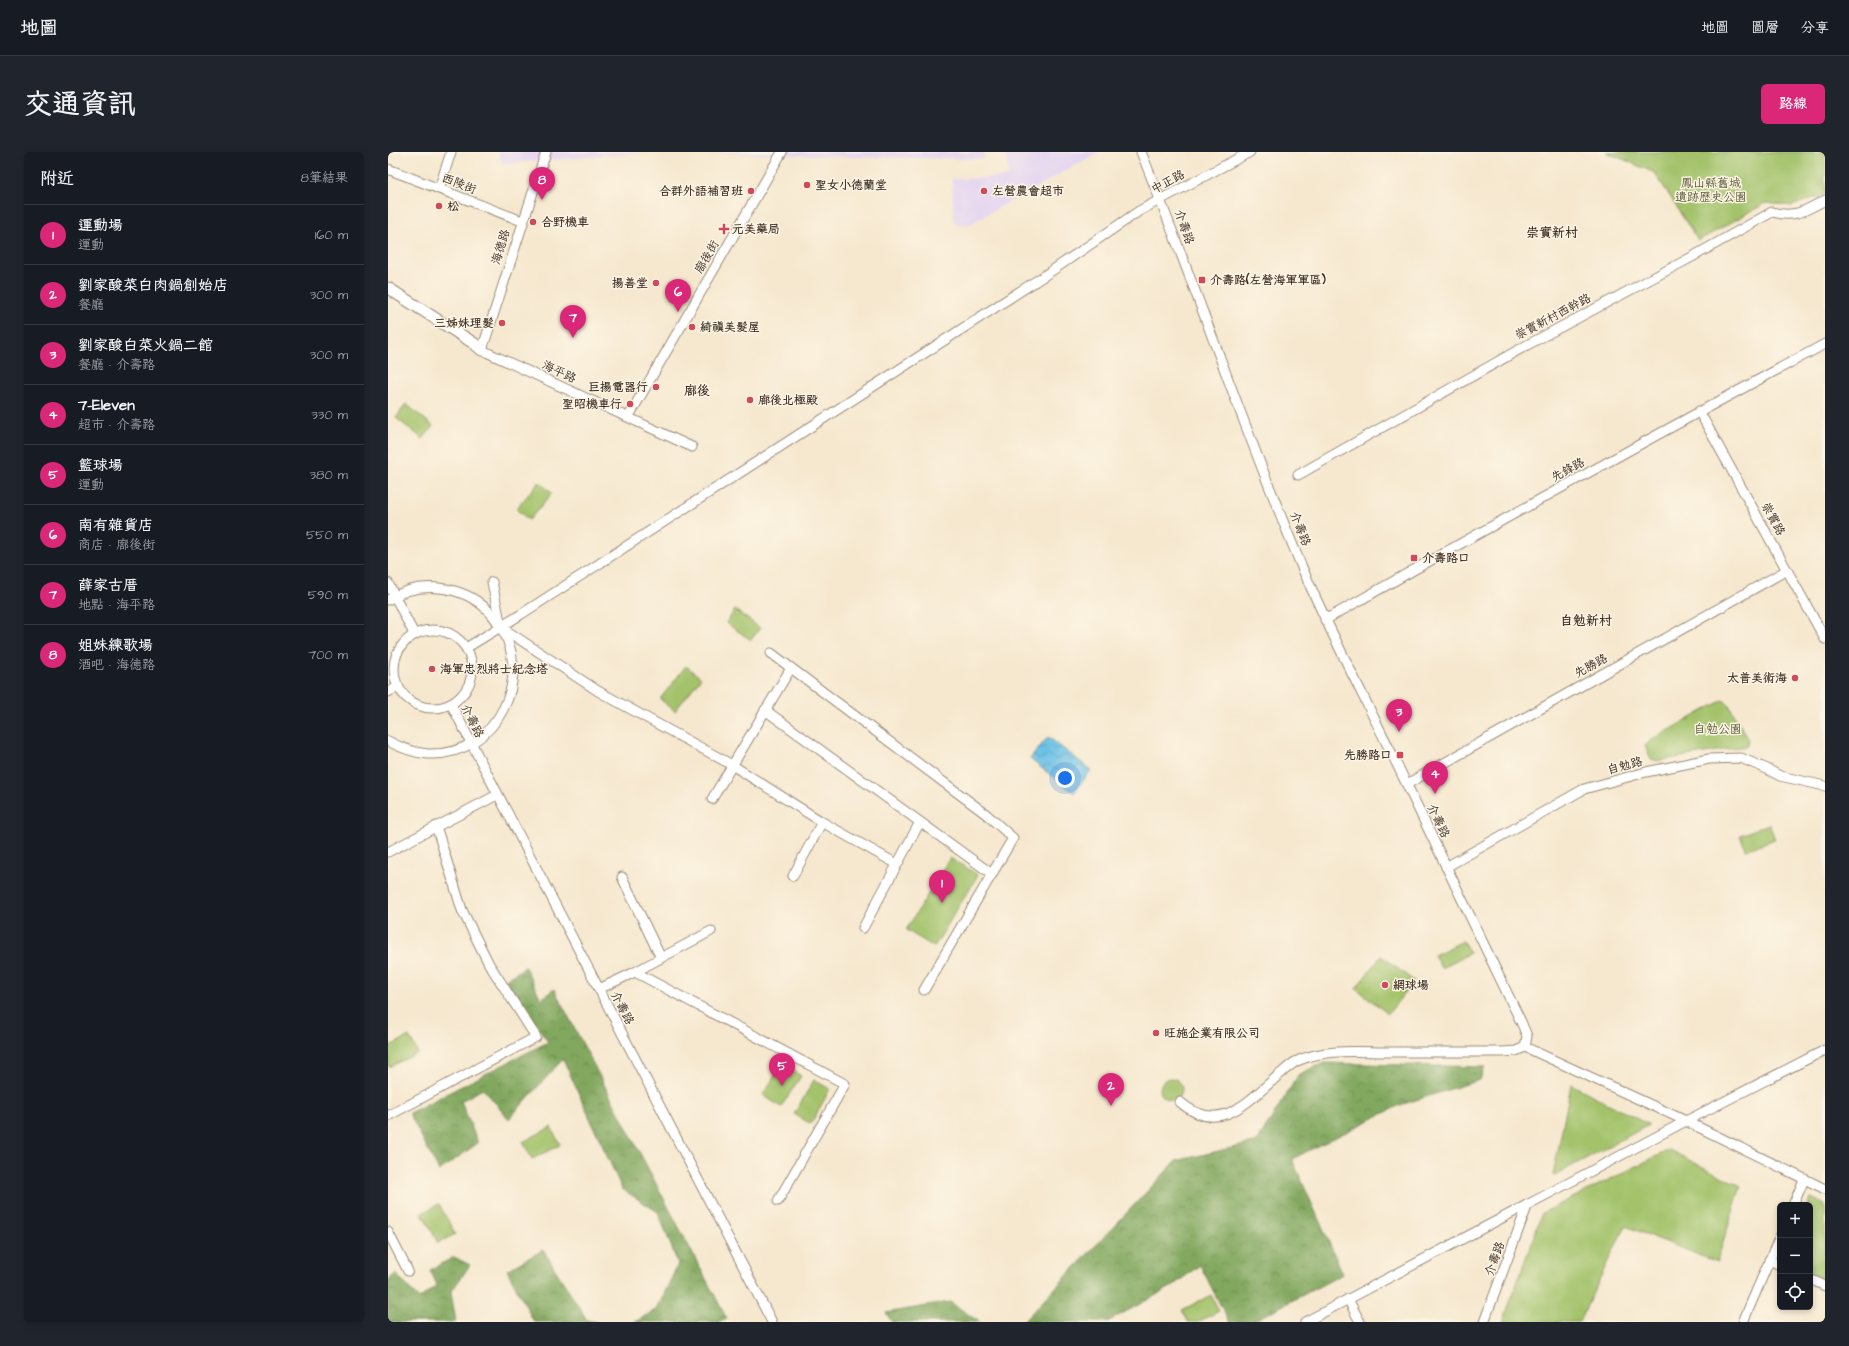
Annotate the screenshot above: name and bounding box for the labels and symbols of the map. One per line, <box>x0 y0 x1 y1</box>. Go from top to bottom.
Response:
street label: 中正路 <box>1148 166 1188 198</box>
pin: 8 <box>529 167 555 200</box>
street label: 西陵街 <box>439 170 479 198</box>
park label: 鳳山縣舊城 遺跡歷史公園 <box>1675 175 1747 206</box>
place label: 聖女小德蘭堂 <box>815 177 887 194</box>
marker: 聖女小德蘭堂 <box>802 180 812 190</box>
place label: 合群外語補習班 <box>659 183 743 200</box>
place label: 左營農會超市 <box>992 183 1064 200</box>
marker: 合群外語補習班 <box>746 186 756 196</box>
marker: 左營農會超市 <box>979 186 989 196</box>
place label: 松 <box>447 198 459 215</box>
marker: 松 <box>434 201 444 211</box>
street label: 介壽路 <box>1170 207 1198 247</box>
place label: 合野機車 <box>541 214 589 231</box>
marker: 合野機車 <box>528 217 538 227</box>
place label: 元美藥局 <box>732 221 780 238</box>
marker: 元美藥局 <box>719 224 729 234</box>
district label: 崇實新村 <box>1526 224 1578 242</box>
street label: 海德路 <box>488 227 514 267</box>
street label: 廍後街 <box>691 237 723 277</box>
place label: 介壽路(左營海軍軍區) <box>1210 272 1327 289</box>
place label: 揚善堂 <box>612 275 648 292</box>
marker: 介壽路(左營海軍軍區) <box>1197 275 1207 285</box>
marker: 揚善堂 <box>651 278 661 288</box>
pin: 6 <box>665 279 691 312</box>
street label: 崇實新村西幹路 <box>1512 290 1594 344</box>
pin: 7 <box>560 305 586 338</box>
place label: 三姊妹理髮 <box>434 315 494 332</box>
marker: 三姊妹理髮 <box>497 318 507 328</box>
place label: 綺禛美髮屋 <box>700 319 760 336</box>
marker: 綺禛美髮屋 <box>687 322 697 332</box>
street label: 海平路 <box>539 357 579 387</box>
place label: 巨揚電器行 <box>588 379 648 396</box>
marker: 巨揚電器行 <box>651 382 661 392</box>
district label: 廍後 <box>684 382 710 400</box>
place label: 廍後北極殿 <box>758 392 818 409</box>
marker: 廍後北極殿 <box>745 395 755 405</box>
place label: 聖昭機車行 <box>562 396 622 413</box>
marker: 聖昭機車行 <box>625 399 635 409</box>
street label: 先鋒路 <box>1548 454 1588 486</box>
street label: 崇實路 <box>1757 499 1789 539</box>
street label: 介壽路 <box>1285 509 1315 549</box>
place label: 介壽路口 <box>1422 550 1470 567</box>
marker: 介壽路口 <box>1409 553 1419 563</box>
district label: 自勉新村 <box>1560 612 1612 630</box>
street label: 先勝路 <box>1571 650 1611 682</box>
place label: 海軍忠烈將士紀念塔 <box>440 661 548 678</box>
marker: 海軍忠烈將士紀念塔 <box>427 664 437 674</box>
place label: 太普美術海 <box>1727 670 1787 687</box>
marker: 太普美術海 <box>1790 673 1800 683</box>
pin: 3 <box>1386 699 1412 732</box>
street label: 介壽路 <box>456 701 488 741</box>
park label: 自勉公園 <box>1694 721 1742 738</box>
place label: 先勝路口 <box>1344 747 1392 764</box>
marker: 先勝路口 <box>1395 750 1405 760</box>
street label: 自勉路 <box>1605 753 1645 779</box>
pin: 4 <box>1422 761 1448 794</box>
your location <box>1055 768 1075 788</box>
street label: 介壽路 <box>1422 801 1454 841</box>
pin: 1 <box>929 870 955 903</box>
place label: 網球場 <box>1393 977 1429 994</box>
marker: 網球場 <box>1380 980 1390 990</box>
street label: 介壽路 <box>606 988 638 1028</box>
place label: 旺施企業有限公司 <box>1164 1025 1260 1042</box>
marker: 旺施企業有限公司 <box>1151 1028 1161 1038</box>
pin: 5 <box>769 1053 795 1086</box>
pin: 2 <box>1098 1073 1124 1106</box>
street label: 介壽路 <box>1481 1239 1509 1279</box>

